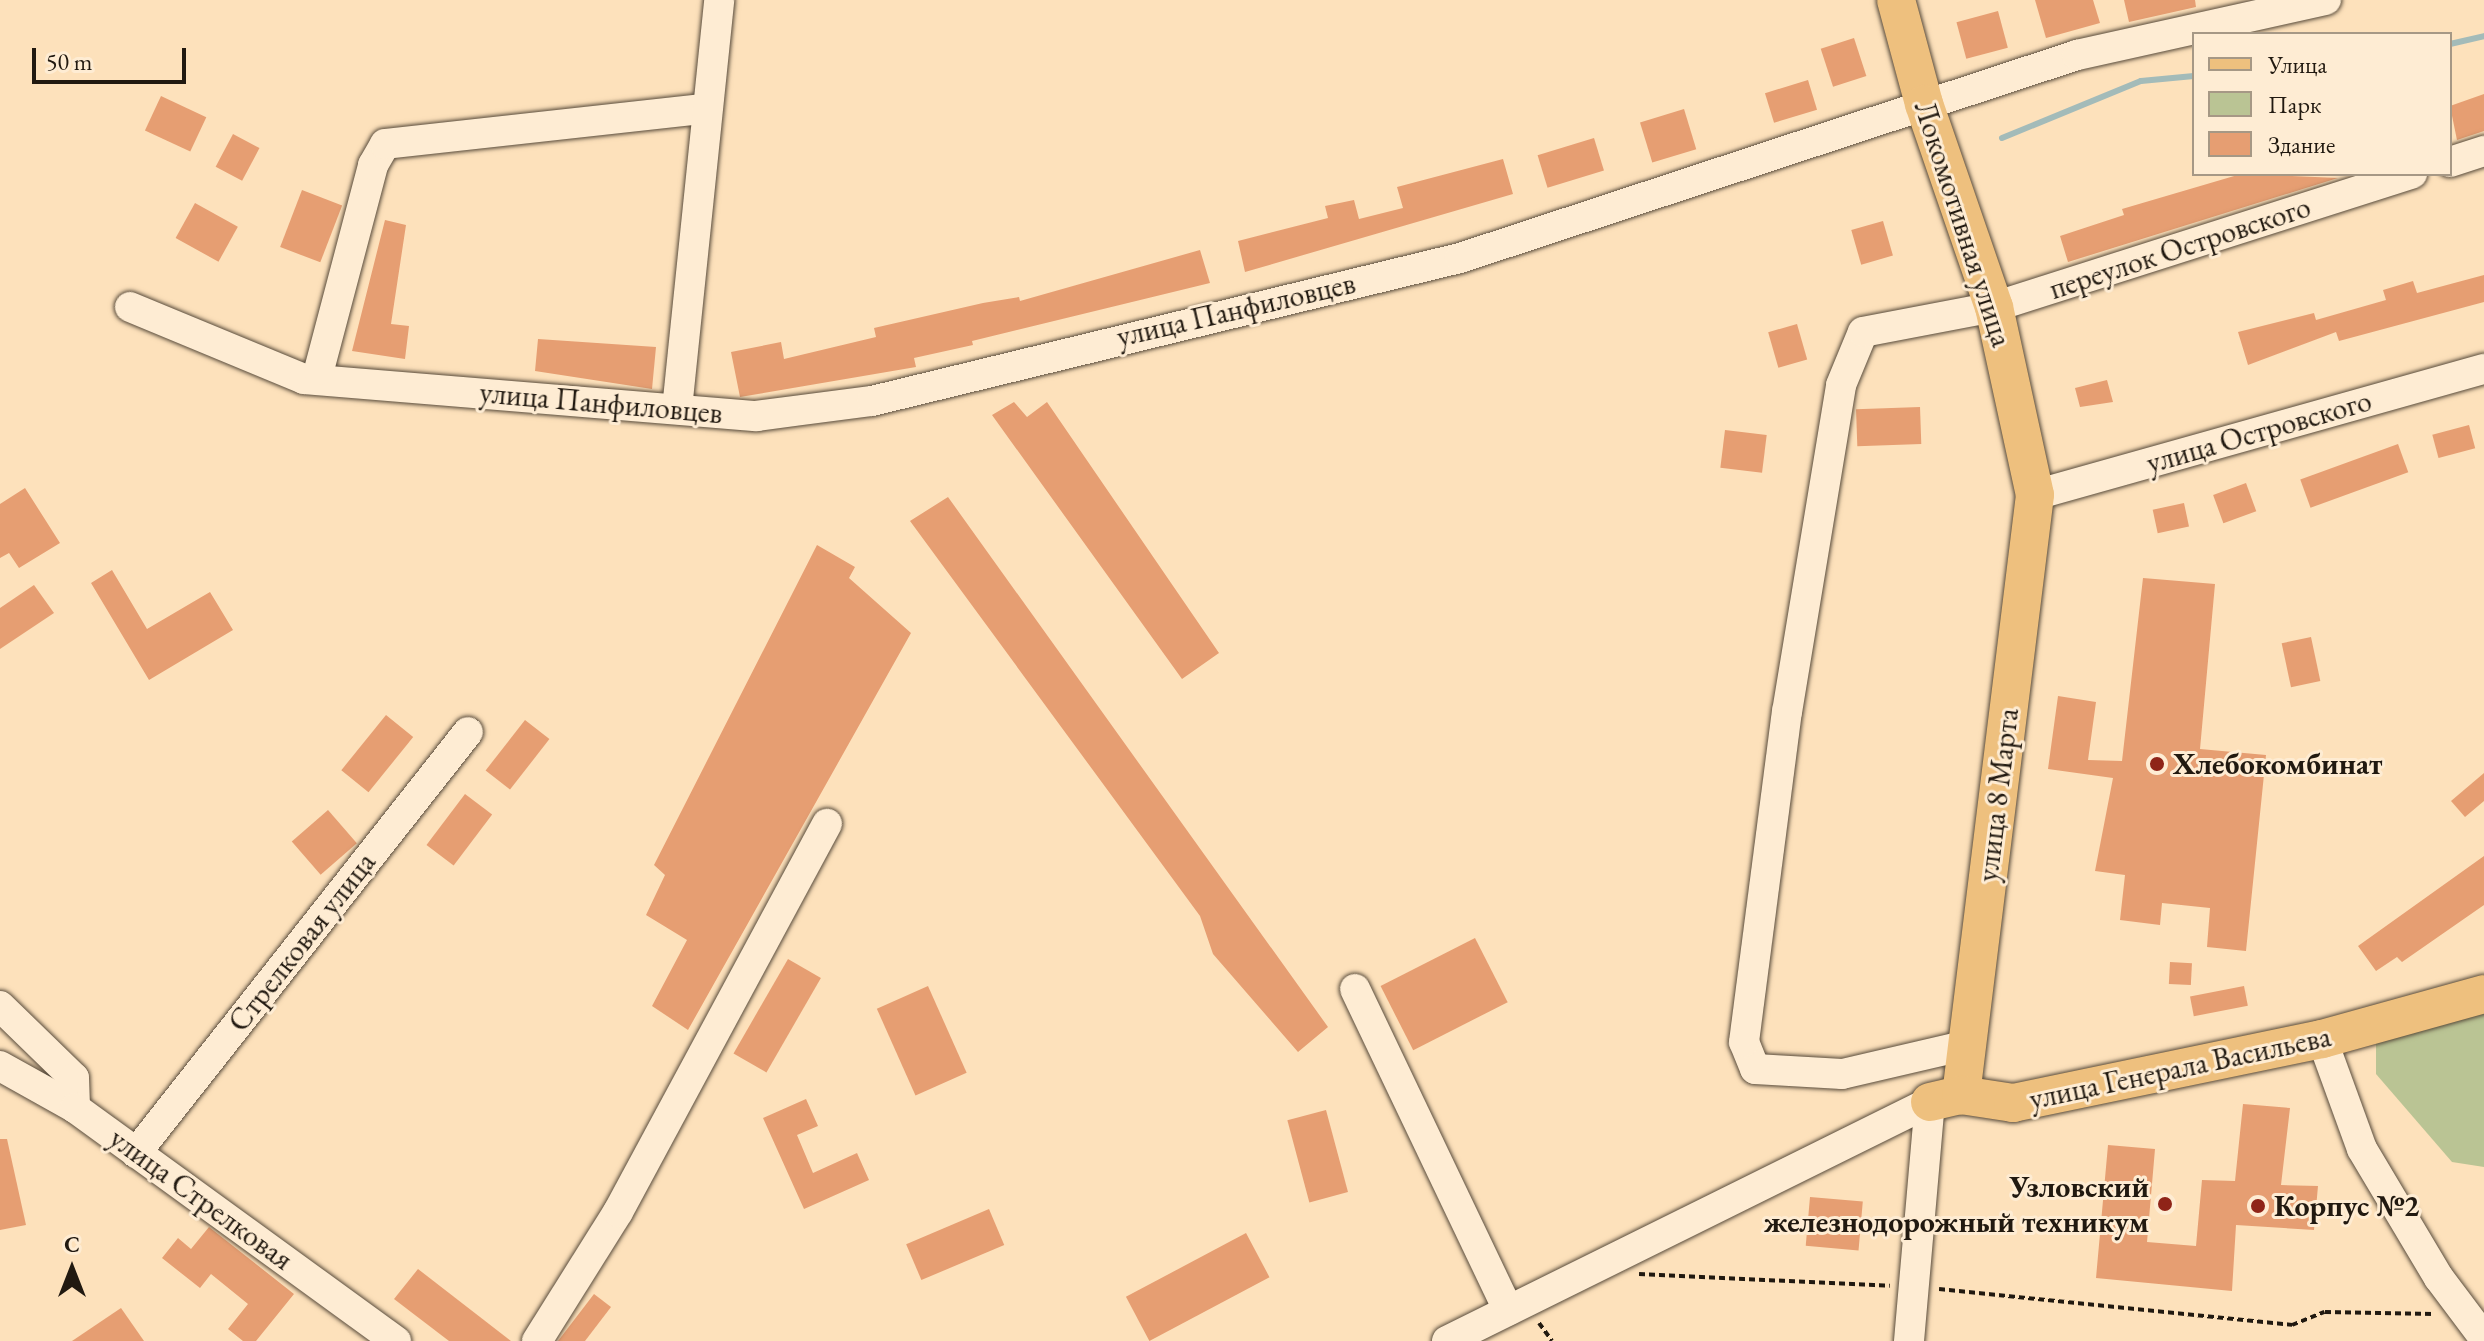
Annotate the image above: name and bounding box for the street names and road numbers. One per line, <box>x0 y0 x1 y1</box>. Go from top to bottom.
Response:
street label: Локомотивная улица <box>1906 97 2020 351</box>
street label: переулок Островского <box>2045 189 2315 307</box>
street label: улица Панфиловцев <box>1113 265 1359 355</box>
street label: улица Панфиловцев <box>478 374 724 432</box>
street label: улица Островского <box>2142 383 2376 481</box>
street label: улица 8 Марта <box>1969 706 2027 884</box>
street label: Стрелковая улица <box>221 845 383 1039</box>
street label: улица Генерала Васильева <box>2026 1018 2334 1118</box>
street label: улица Стрелковая <box>102 1120 300 1278</box>

